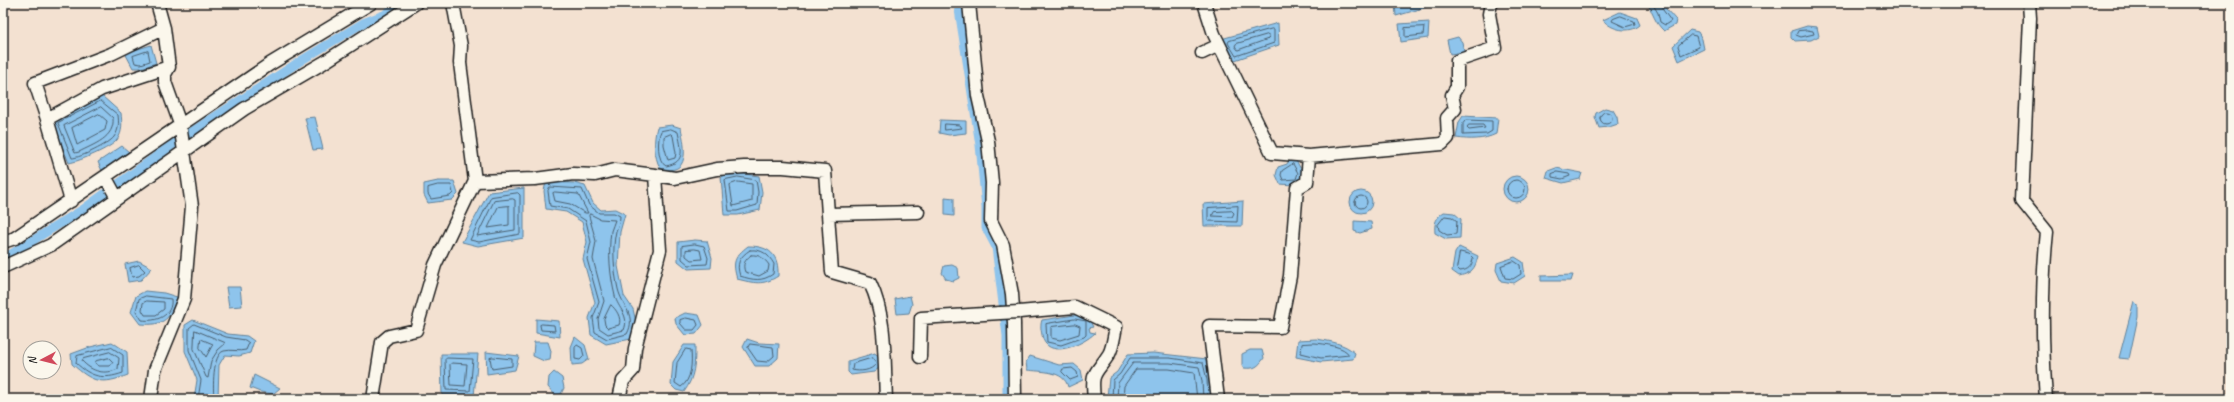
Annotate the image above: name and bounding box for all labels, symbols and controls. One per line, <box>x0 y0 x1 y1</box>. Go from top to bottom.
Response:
north arrow <box>22 340 62 380</box>
text: N <box>24 355 39 365</box>

